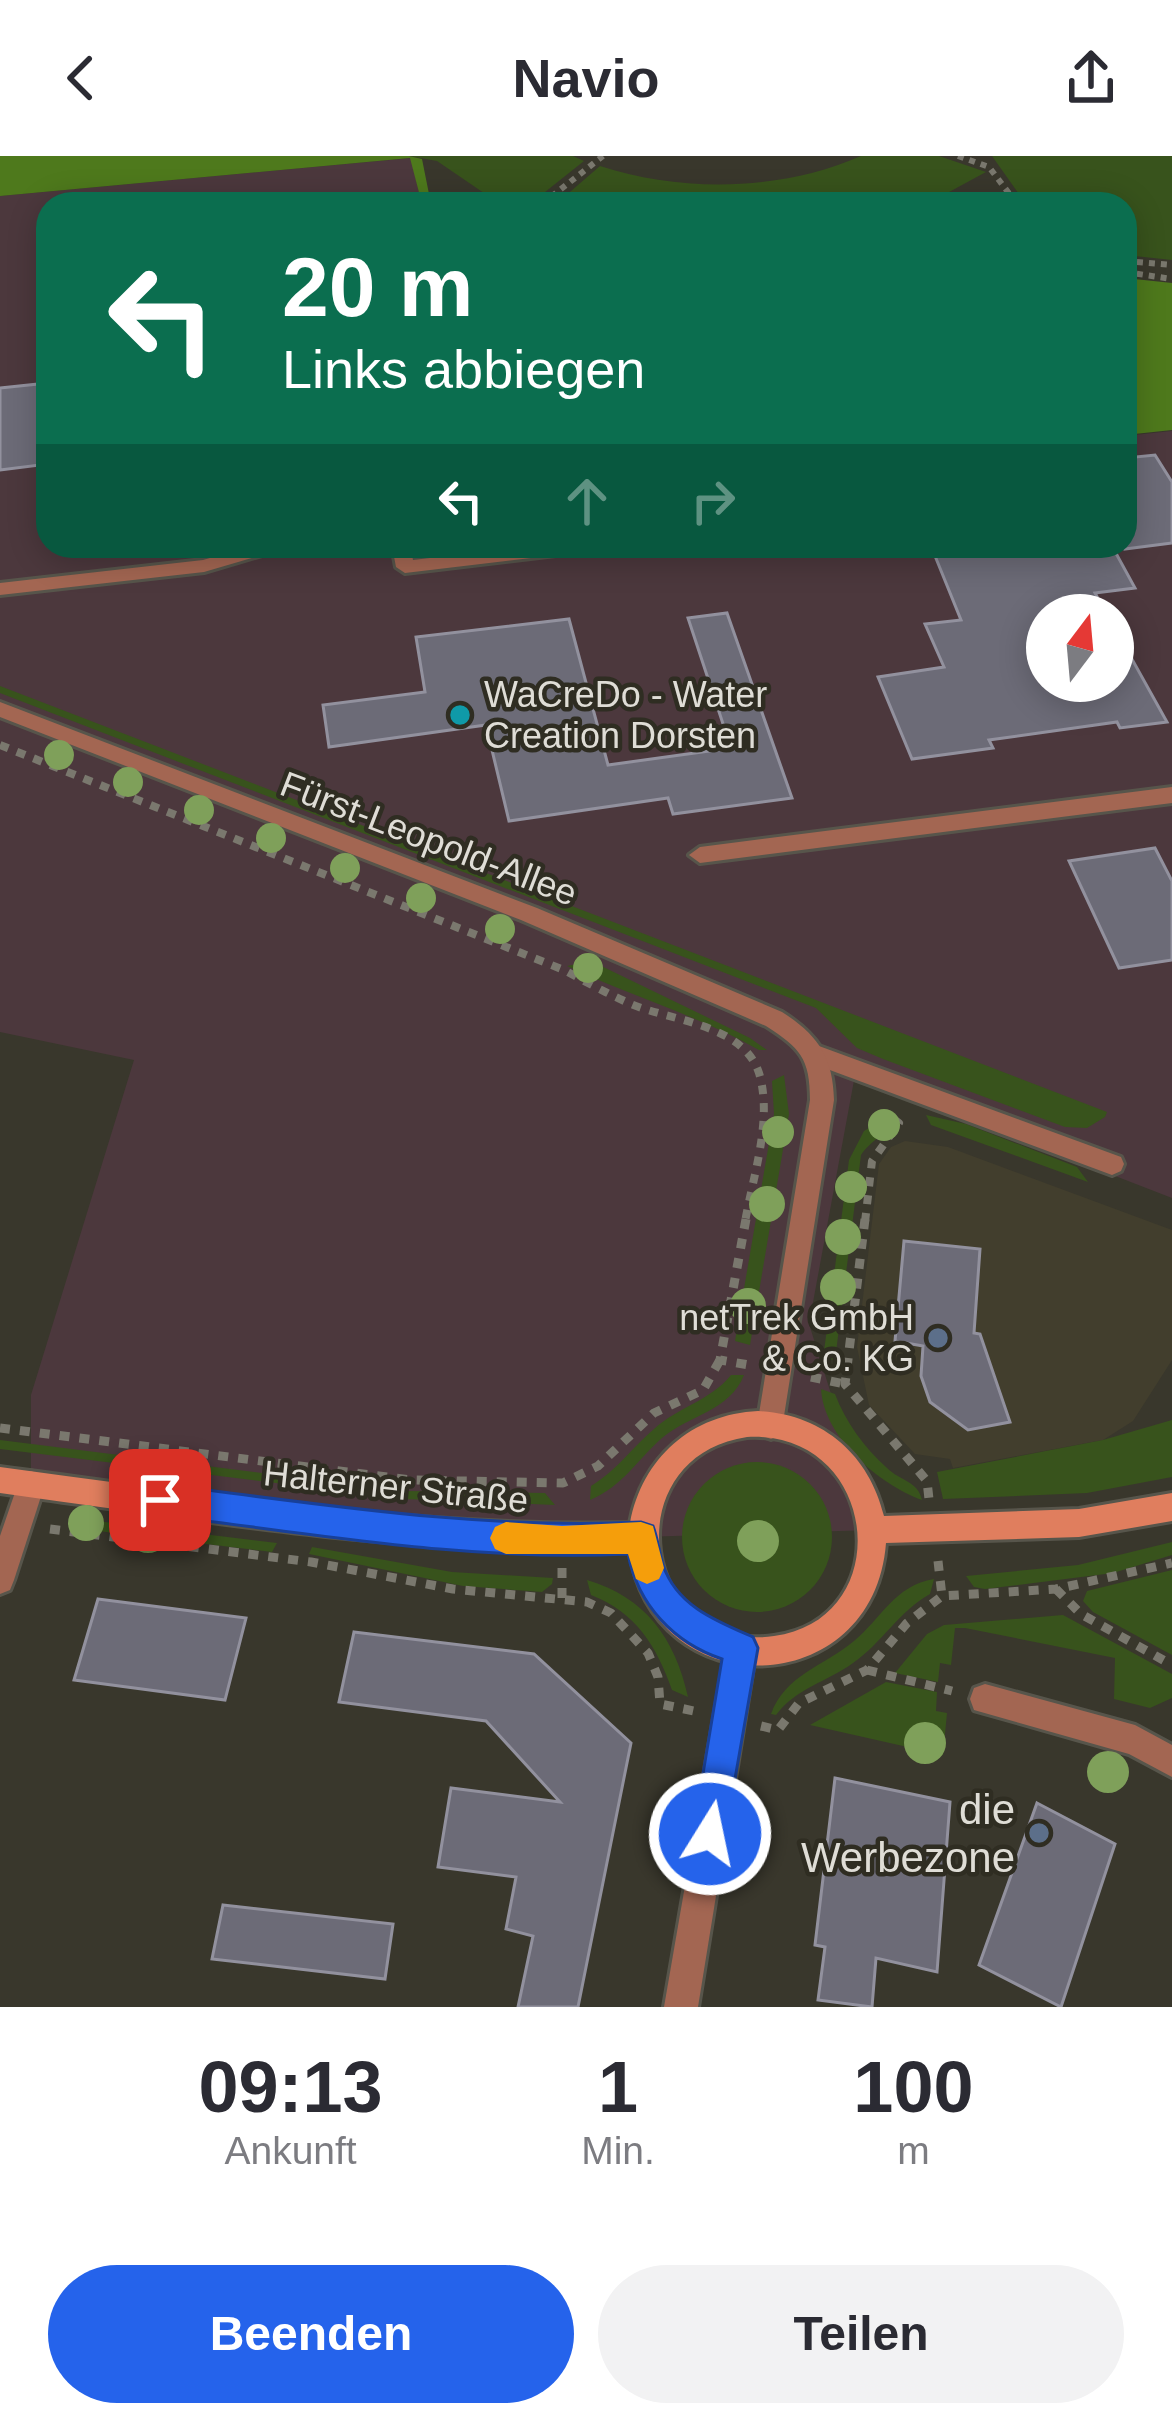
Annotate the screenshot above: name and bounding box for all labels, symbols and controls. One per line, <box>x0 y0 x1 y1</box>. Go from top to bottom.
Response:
icon: back <box>48 45 114 111</box>
icon: share <box>1058 45 1124 111</box>
text: Navio <box>512 48 660 108</box>
icon: left <box>84 240 240 396</box>
text: 20 m <box>282 240 473 334</box>
text: Links abbiegen <box>282 339 645 399</box>
icon: left <box>428 468 494 534</box>
icon: ahead <box>554 468 620 534</box>
icon: right <box>680 468 746 534</box>
north arrow <box>1026 594 1134 702</box>
map controls <box>1026 594 1134 702</box>
place label: WaCreDo - Water Creation Dorsten <box>484 674 767 756</box>
marker: WaCreDo - Water Creation Dorsten <box>447 702 473 728</box>
street label: Fürst-Leopold-Allee <box>275 763 583 914</box>
place label: netTrek GmbH & Co. KG <box>679 1297 914 1379</box>
marker: netTrek GmbH & Co. KG <box>925 1325 951 1351</box>
pin <box>109 1449 211 1551</box>
street label: Halterner Straße <box>261 1452 530 1521</box>
icon: arrive <box>127 1467 193 1533</box>
position arrow <box>647 1771 773 1897</box>
place label: die Werbezone <box>801 1786 1015 1881</box>
marker: die Werbezone <box>1026 1820 1052 1846</box>
text: 09:13 <box>199 2047 383 2127</box>
text: 1 <box>598 2047 638 2127</box>
text: 100 <box>853 2047 973 2127</box>
text: Ankunft <box>224 2129 357 2172</box>
text: Min. <box>581 2129 655 2172</box>
text: m <box>897 2129 930 2172</box>
button: Beenden <box>48 2265 574 2403</box>
button: Teilen <box>598 2265 1124 2403</box>

